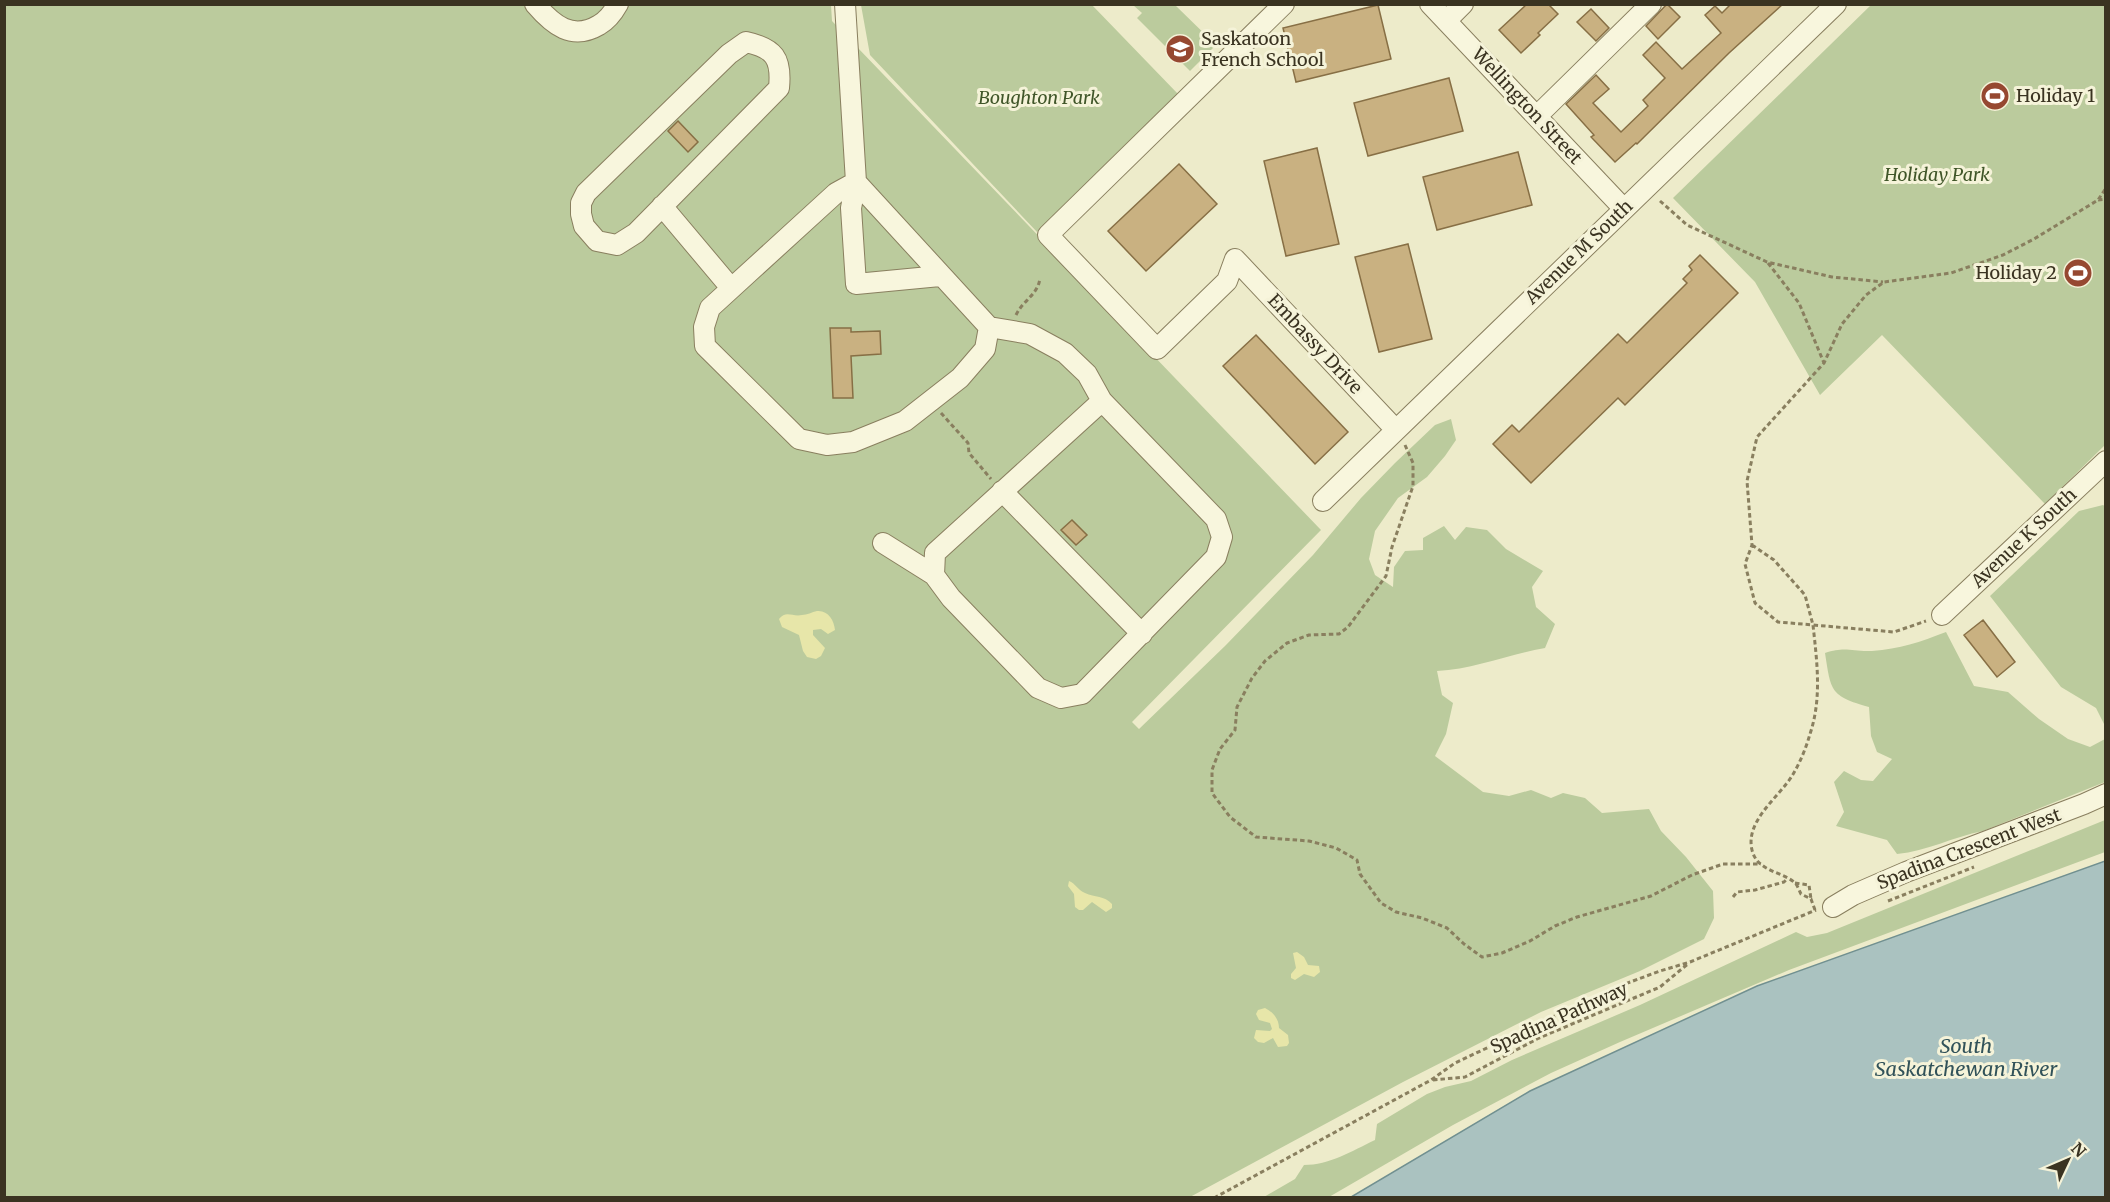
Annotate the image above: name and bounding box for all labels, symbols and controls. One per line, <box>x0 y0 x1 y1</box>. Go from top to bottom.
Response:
place label: Saskatoon French School <box>1201 27 1324 71</box>
school or university icon: Saskatoon French School <box>1164 33 1196 65</box>
street label: Wellington Street <box>1467 42 1587 169</box>
sports icon: Holiday 1 <box>1979 80 2011 112</box>
place label: Holiday 1 <box>2016 84 2095 107</box>
park label: Boughton Park <box>978 86 1100 109</box>
park label: Holiday Park <box>1883 163 1990 186</box>
street label: Avenue M South <box>1519 194 1637 310</box>
sports icon: Holiday 2 <box>2062 257 2094 289</box>
place label: Holiday 2 <box>1975 261 2057 284</box>
street label: Embassy Drive <box>1263 289 1368 399</box>
street label: Avenue K South <box>1965 483 2081 593</box>
street label: Spadina Crescent West <box>1873 803 2064 894</box>
street label: Spadina Pathway <box>1486 977 1632 1058</box>
water label: South Saskatchewan River <box>1875 1033 2058 1081</box>
north arrow <box>2038 1130 2098 1190</box>
text: N <box>2067 1138 2091 1161</box>

